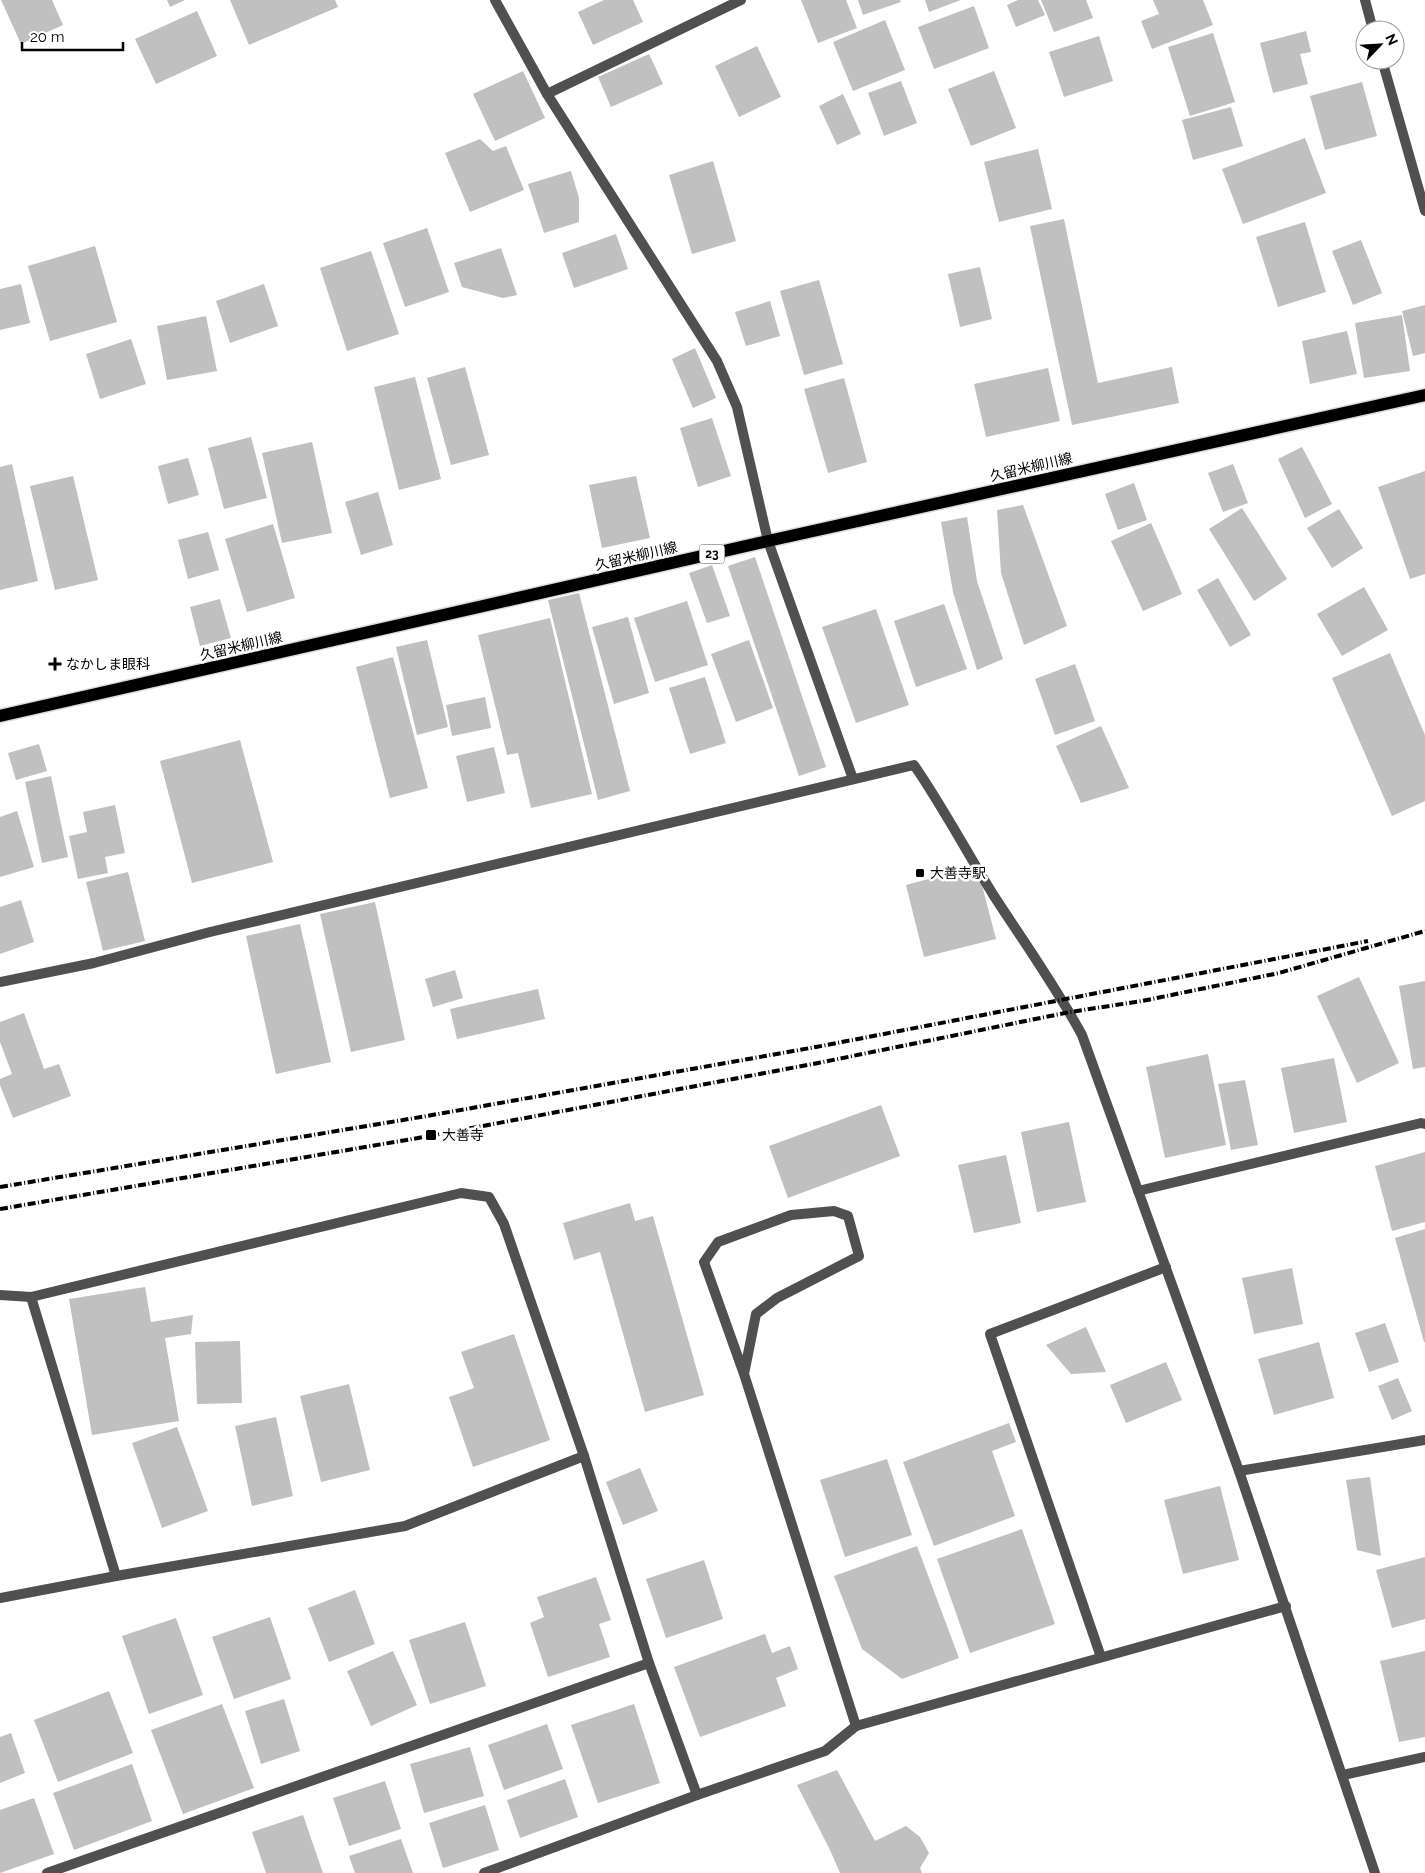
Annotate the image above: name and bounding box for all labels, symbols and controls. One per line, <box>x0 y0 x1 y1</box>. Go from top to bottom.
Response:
scale bar <box>22 20 124 52</box>
north arrow <box>1355 20 1405 70</box>
text: 20 m <box>30 28 65 46</box>
text: N <box>1382 31 1401 48</box>
street label: 久留米柳川線 <box>988 450 1074 484</box>
street label: 久留米柳川線 <box>593 539 679 573</box>
road number: 23 <box>700 544 724 564</box>
street label: 久留米柳川線 <box>198 629 284 663</box>
place label: なかしま眼科 <box>66 656 150 672</box>
marker: なかしま眼科 <box>48 657 62 671</box>
place label: 大善寺駅 <box>930 865 986 881</box>
marker: 大善寺駅 <box>914 867 926 879</box>
place label: 大善寺 <box>442 1127 484 1143</box>
marker: 大善寺 <box>424 1128 438 1142</box>

